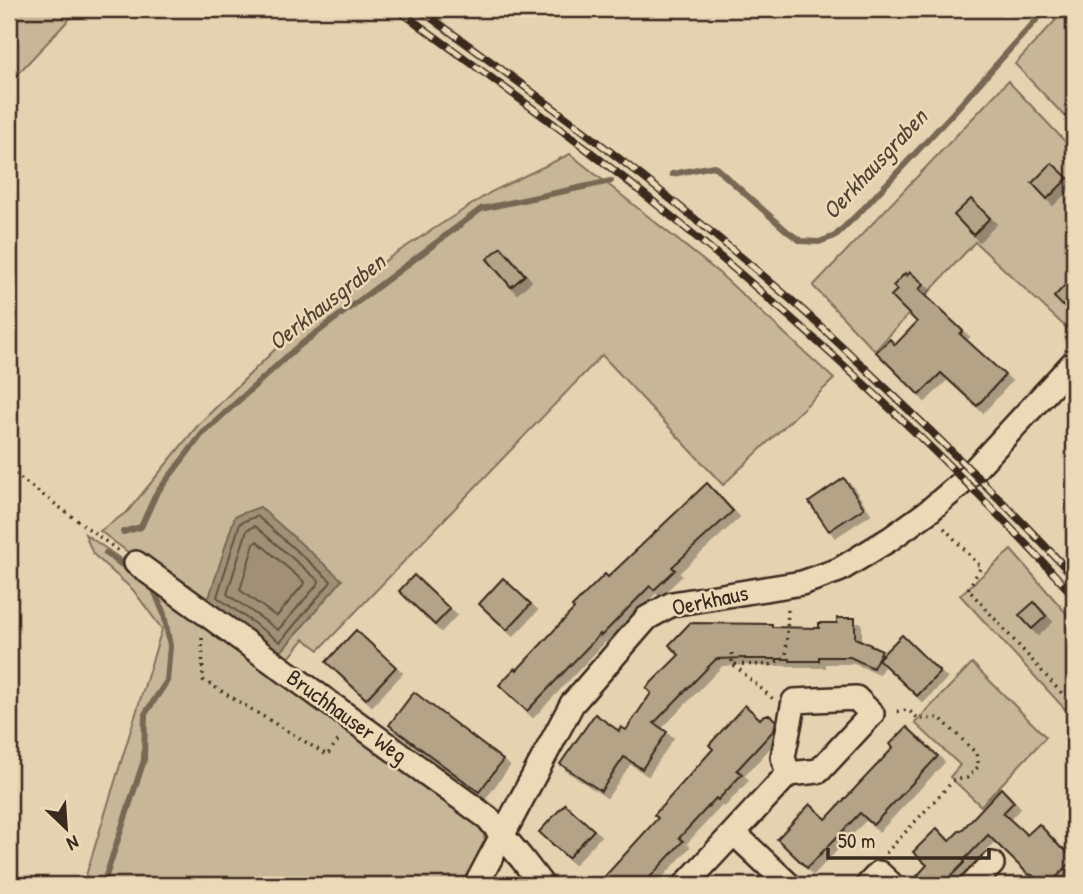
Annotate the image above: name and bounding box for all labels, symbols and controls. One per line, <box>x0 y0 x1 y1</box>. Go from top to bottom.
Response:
water label: Oerkhausgraben <box>815 100 936 226</box>
water label: Oerkhausgraben <box>261 244 394 358</box>
street label: Oerkhaus <box>669 576 751 623</box>
street label: Bruchhauser Weg <box>281 661 414 770</box>
north arrow <box>32 792 102 862</box>
scale bar <box>828 817 988 861</box>
text: 50 m <box>838 826 875 855</box>
text: N <box>63 829 83 857</box>

